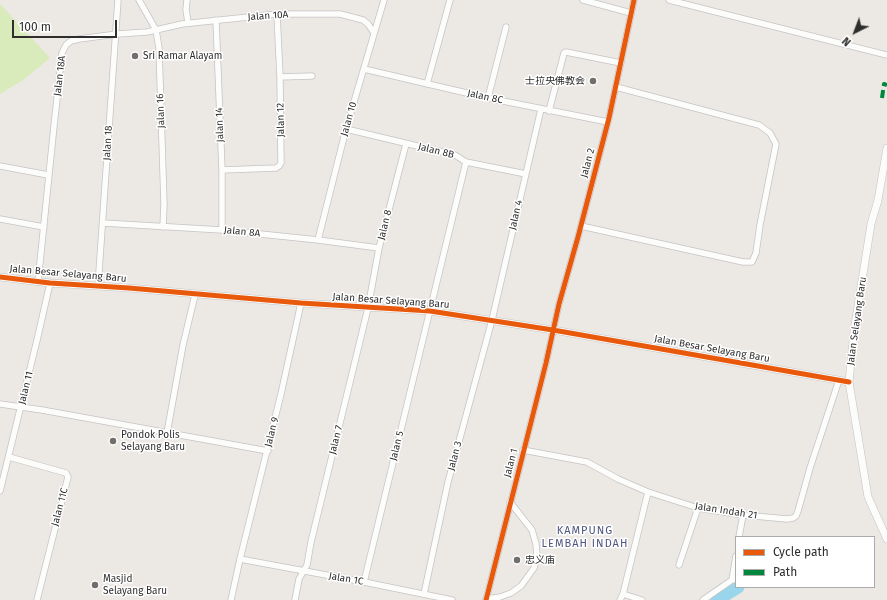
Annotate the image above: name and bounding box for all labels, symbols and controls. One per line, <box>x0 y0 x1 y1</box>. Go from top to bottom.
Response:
street label: Jalan 10A <box>247 9 289 23</box>
scale bar <box>14 12 119 38</box>
north arrow <box>835 12 875 52</box>
text: 100 m <box>19 20 51 34</box>
text: N <box>840 34 854 49</box>
place label: Sri Ramar Alayam <box>143 50 222 62</box>
marker: Sri Ramar Alayam <box>130 51 140 61</box>
street label: Jalan 18A <box>52 55 68 97</box>
place label: 士拉央佛教会 <box>525 75 585 87</box>
marker: 士拉央佛教会 <box>588 76 598 86</box>
street label: Jalan 8C <box>466 87 504 107</box>
street label: Jalan 16 <box>154 93 168 129</box>
street label: Jalan 10 <box>338 100 360 138</box>
street label: Jalan 12 <box>275 103 287 137</box>
street label: Jalan 14 <box>213 107 227 143</box>
street label: Jalan 18 <box>101 125 115 161</box>
street label: Jalan 8B <box>417 141 455 161</box>
street label: Jalan 2 <box>578 147 598 179</box>
street label: Jalan 4 <box>507 199 525 231</box>
street label: Jalan 8 <box>375 209 395 241</box>
street label: Jalan 8A <box>223 224 261 240</box>
street label: Jalan Besar Selayang Baru <box>9 263 127 285</box>
street label: Jalan Selayang Baru <box>845 276 869 366</box>
street label: Jalan Besar Selayang Baru <box>332 291 450 311</box>
street label: Jalan Besar Selayang Baru <box>653 333 771 365</box>
street label: Jalan 11 <box>16 370 36 406</box>
street label: Jalan 9 <box>262 416 282 448</box>
street label: Jalan 7 <box>327 424 345 456</box>
place label: Pondok Polis Selayang Baru <box>121 429 185 452</box>
street label: Jalan 5 <box>388 430 406 462</box>
marker: Pondok Polis Selayang Baru <box>108 436 118 446</box>
street label: Jalan 3 <box>445 440 465 472</box>
street label: Jalan 1 <box>501 447 521 479</box>
street label: Jalan 11C <box>49 486 71 528</box>
street label: Jalan Indah 21 <box>694 500 758 522</box>
district label: KAMPUNG LEMBAH INDAH <box>542 524 628 550</box>
legend <box>735 536 875 588</box>
text: Cycle path <box>773 545 829 559</box>
place label: 忠义庙 <box>525 554 555 566</box>
marker: 忠义庙 <box>512 555 522 565</box>
text: Path <box>773 565 797 579</box>
street label: Jalan 1C <box>328 570 364 588</box>
place label: Masjid Selayang Baru <box>103 573 167 596</box>
marker: Masjid Selayang Baru <box>90 580 100 590</box>

